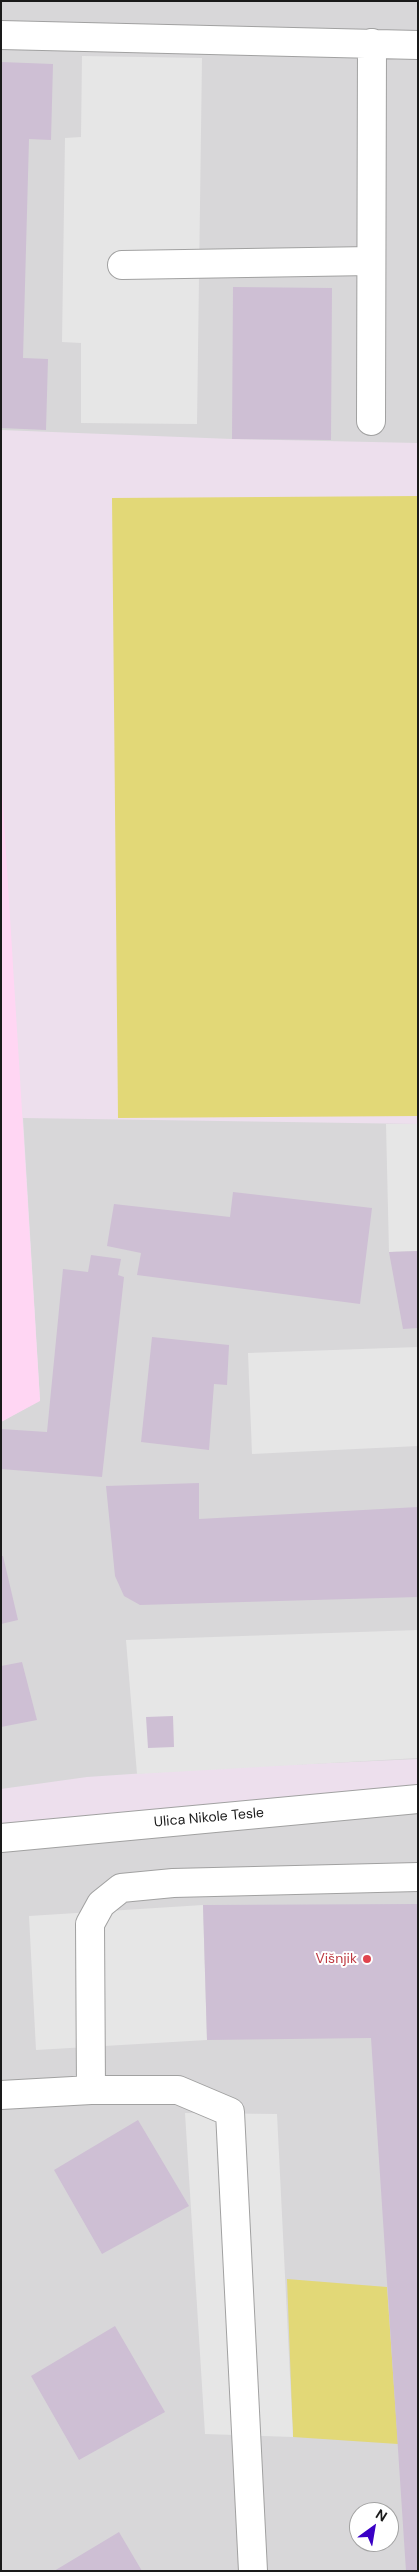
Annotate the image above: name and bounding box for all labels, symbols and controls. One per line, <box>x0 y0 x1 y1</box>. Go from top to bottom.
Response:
street label: Ulica Nikole Tesle <box>153 1805 265 1831</box>
place label: Višnjik <box>315 1951 357 1967</box>
marker: Višnjik <box>361 1953 373 1965</box>
north arrow <box>349 2502 399 2552</box>
text: N <box>372 2505 391 2525</box>

